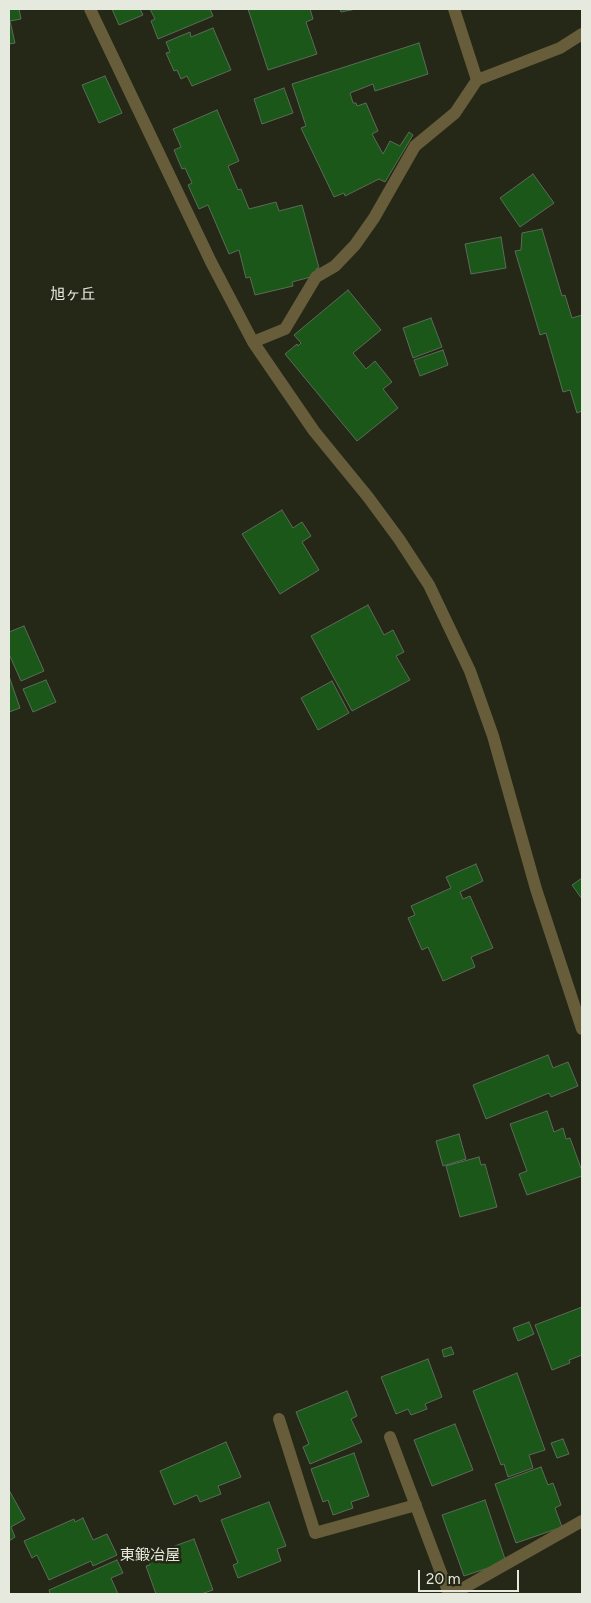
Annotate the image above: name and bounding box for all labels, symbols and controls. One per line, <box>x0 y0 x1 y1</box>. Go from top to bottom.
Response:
district label: 旭ヶ丘 <box>51 286 95 304</box>
district label: 東鍛冶屋 <box>120 1547 180 1565</box>
scale bar <box>421 1560 522 1592</box>
text: 20 m <box>426 1570 460 1588</box>

